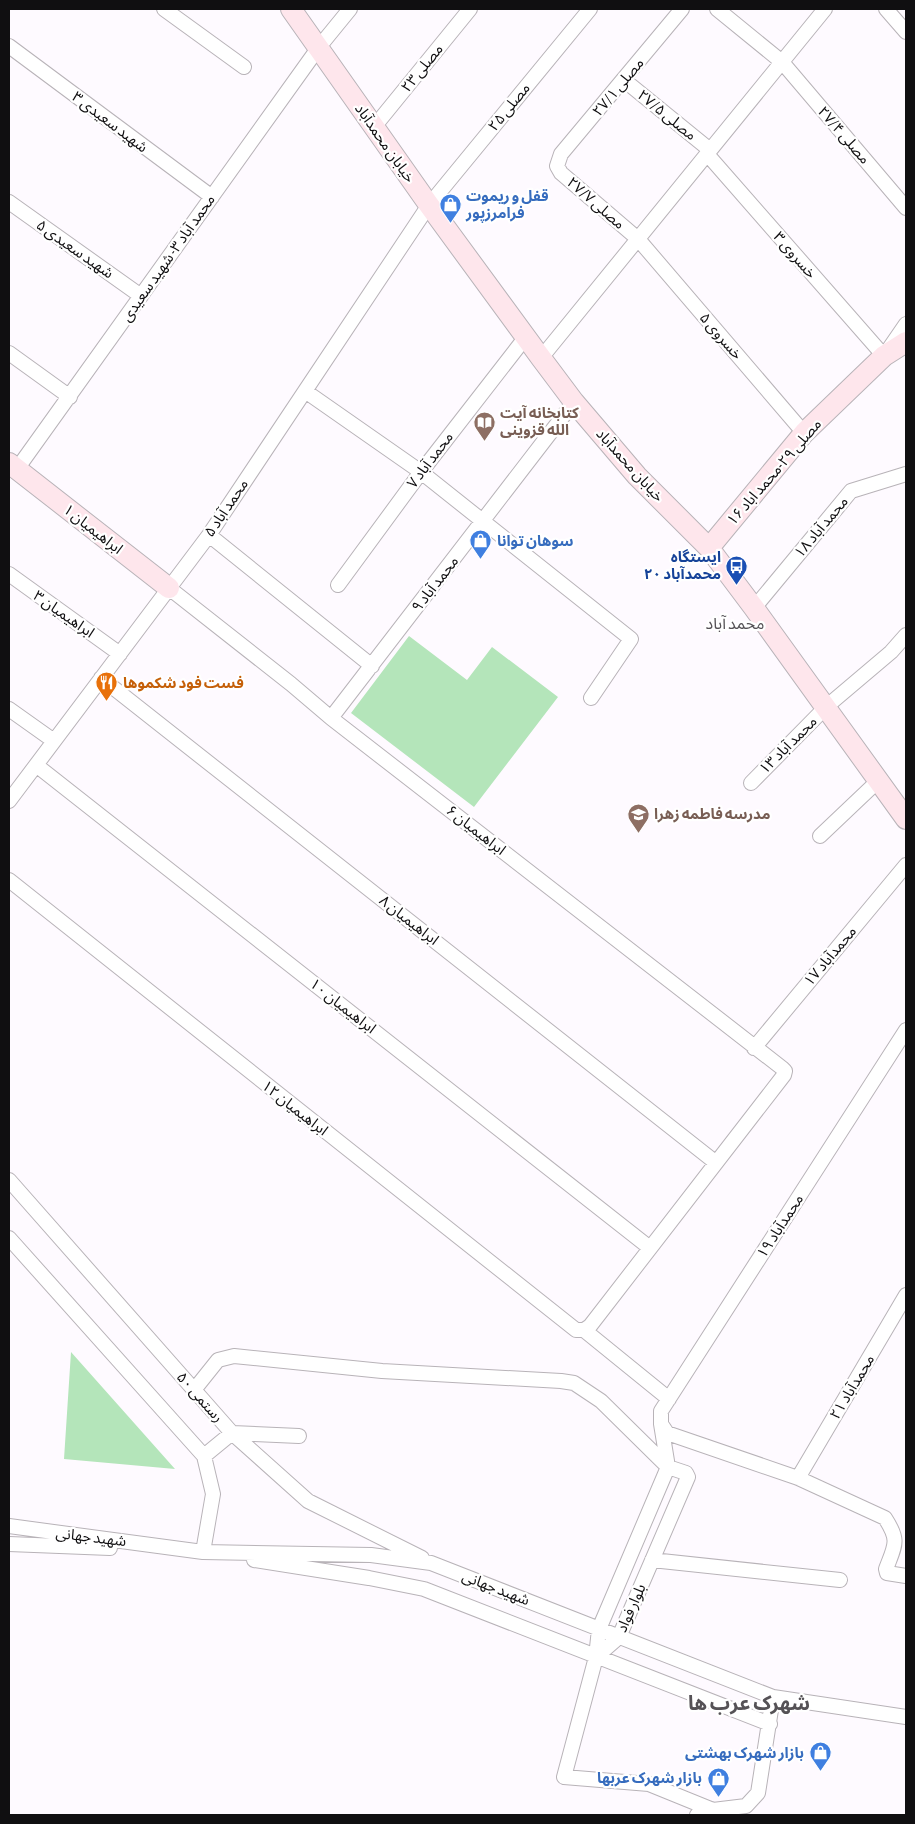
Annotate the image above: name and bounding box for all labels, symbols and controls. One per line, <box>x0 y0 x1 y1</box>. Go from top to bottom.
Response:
street label: مصلی ۲۳ <box>397 40 447 96</box>
street label: مصلی ۲۷/۱ <box>588 54 648 120</box>
street label: مصلی ۲۵ <box>484 79 534 135</box>
street label: مصلی ۲۷/۵ <box>634 86 700 144</box>
street label: شهید سعیدی ۳ <box>69 88 152 156</box>
street label: خیابان محمدآباد <box>351 100 419 186</box>
street label: مصلی ۲۷/۴ <box>814 102 874 168</box>
street label: مصلی ۲۷/۷ <box>563 173 629 233</box>
place label: قفل و ریموت فرامرزپور <box>465 187 549 223</box>
street label: محمد آباد ۳- شهید سعیدی <box>117 191 219 325</box>
shop icon: قفل و ریموت فرامرزپور <box>438 193 462 224</box>
street label: شهید سعیدی ۵ <box>33 216 117 282</box>
street label: خسروی ۳ <box>770 228 820 282</box>
street label: خسروی ۵ <box>696 309 746 363</box>
place label: کتابخانه آیت الله قزوینی <box>500 404 579 439</box>
library icon: کتابخانه آیت الله قزوینی <box>472 410 496 441</box>
street label: مصلی ۲۹-محمد اباد ۱۶ <box>723 415 825 529</box>
street label: خیابان محمدآباد <box>592 425 668 506</box>
street label: محمد آباد ۷ <box>403 428 456 491</box>
street label: محمد آباد ۵ <box>200 476 251 540</box>
street label: محمد آباد ۱۸ <box>790 493 851 561</box>
street label: ابراهیمیان ۱ <box>60 500 126 558</box>
shop icon: سوهان توانا <box>469 529 493 560</box>
place label: سوهان توانا <box>497 532 574 550</box>
place label: ایستگاه محمدآباد ۲۰ <box>644 548 721 582</box>
street label: محمد آباد ۹ <box>408 553 462 615</box>
bus stop icon: ایستگاه محمدآباد ۲۰ <box>725 554 749 585</box>
street label: ابراهیمیان ۳ <box>30 586 98 642</box>
district label: محمد آباد <box>706 614 764 632</box>
restaurant icon: فست فود شکموها <box>95 671 119 702</box>
place label: فست فود شکموها <box>123 674 244 692</box>
street label: محمد آباد ۱۳ <box>755 712 820 777</box>
street label: ابراهیمیان ۶ <box>443 801 509 859</box>
school or university icon: مدرسه فاطمه زهرا <box>626 802 650 833</box>
place label: مدرسه فاطمه زهرا <box>654 805 770 823</box>
street label: ابراهیمیان ۸ <box>376 891 442 949</box>
street label: محمدآباد ۱۷ <box>800 922 859 989</box>
street label: ابراهیمیان ۱۰ <box>306 975 380 1037</box>
street label: ابراهیمیان ۱۲ <box>258 1077 332 1139</box>
street label: محمدآباد ۱۹ <box>753 1191 806 1261</box>
street label: محمدآباد ۲۱ <box>826 1351 878 1422</box>
street label: رستمی ۵۰ <box>173 1368 227 1426</box>
street label: شهید جهانی <box>55 1524 128 1550</box>
street label: شهید جهانی <box>460 1567 533 1609</box>
street label: بلوار فواد <box>612 1581 650 1635</box>
district label: شهرک عرب ها <box>688 1691 810 1715</box>
shop icon: بازار شهرک بهشتی <box>808 1741 832 1772</box>
place label: بازار شهرک بهشتی <box>685 1744 804 1762</box>
shop icon: بازار شهرک عربها <box>706 1766 730 1797</box>
place label: بازار شهرک عربها <box>597 1769 702 1787</box>

